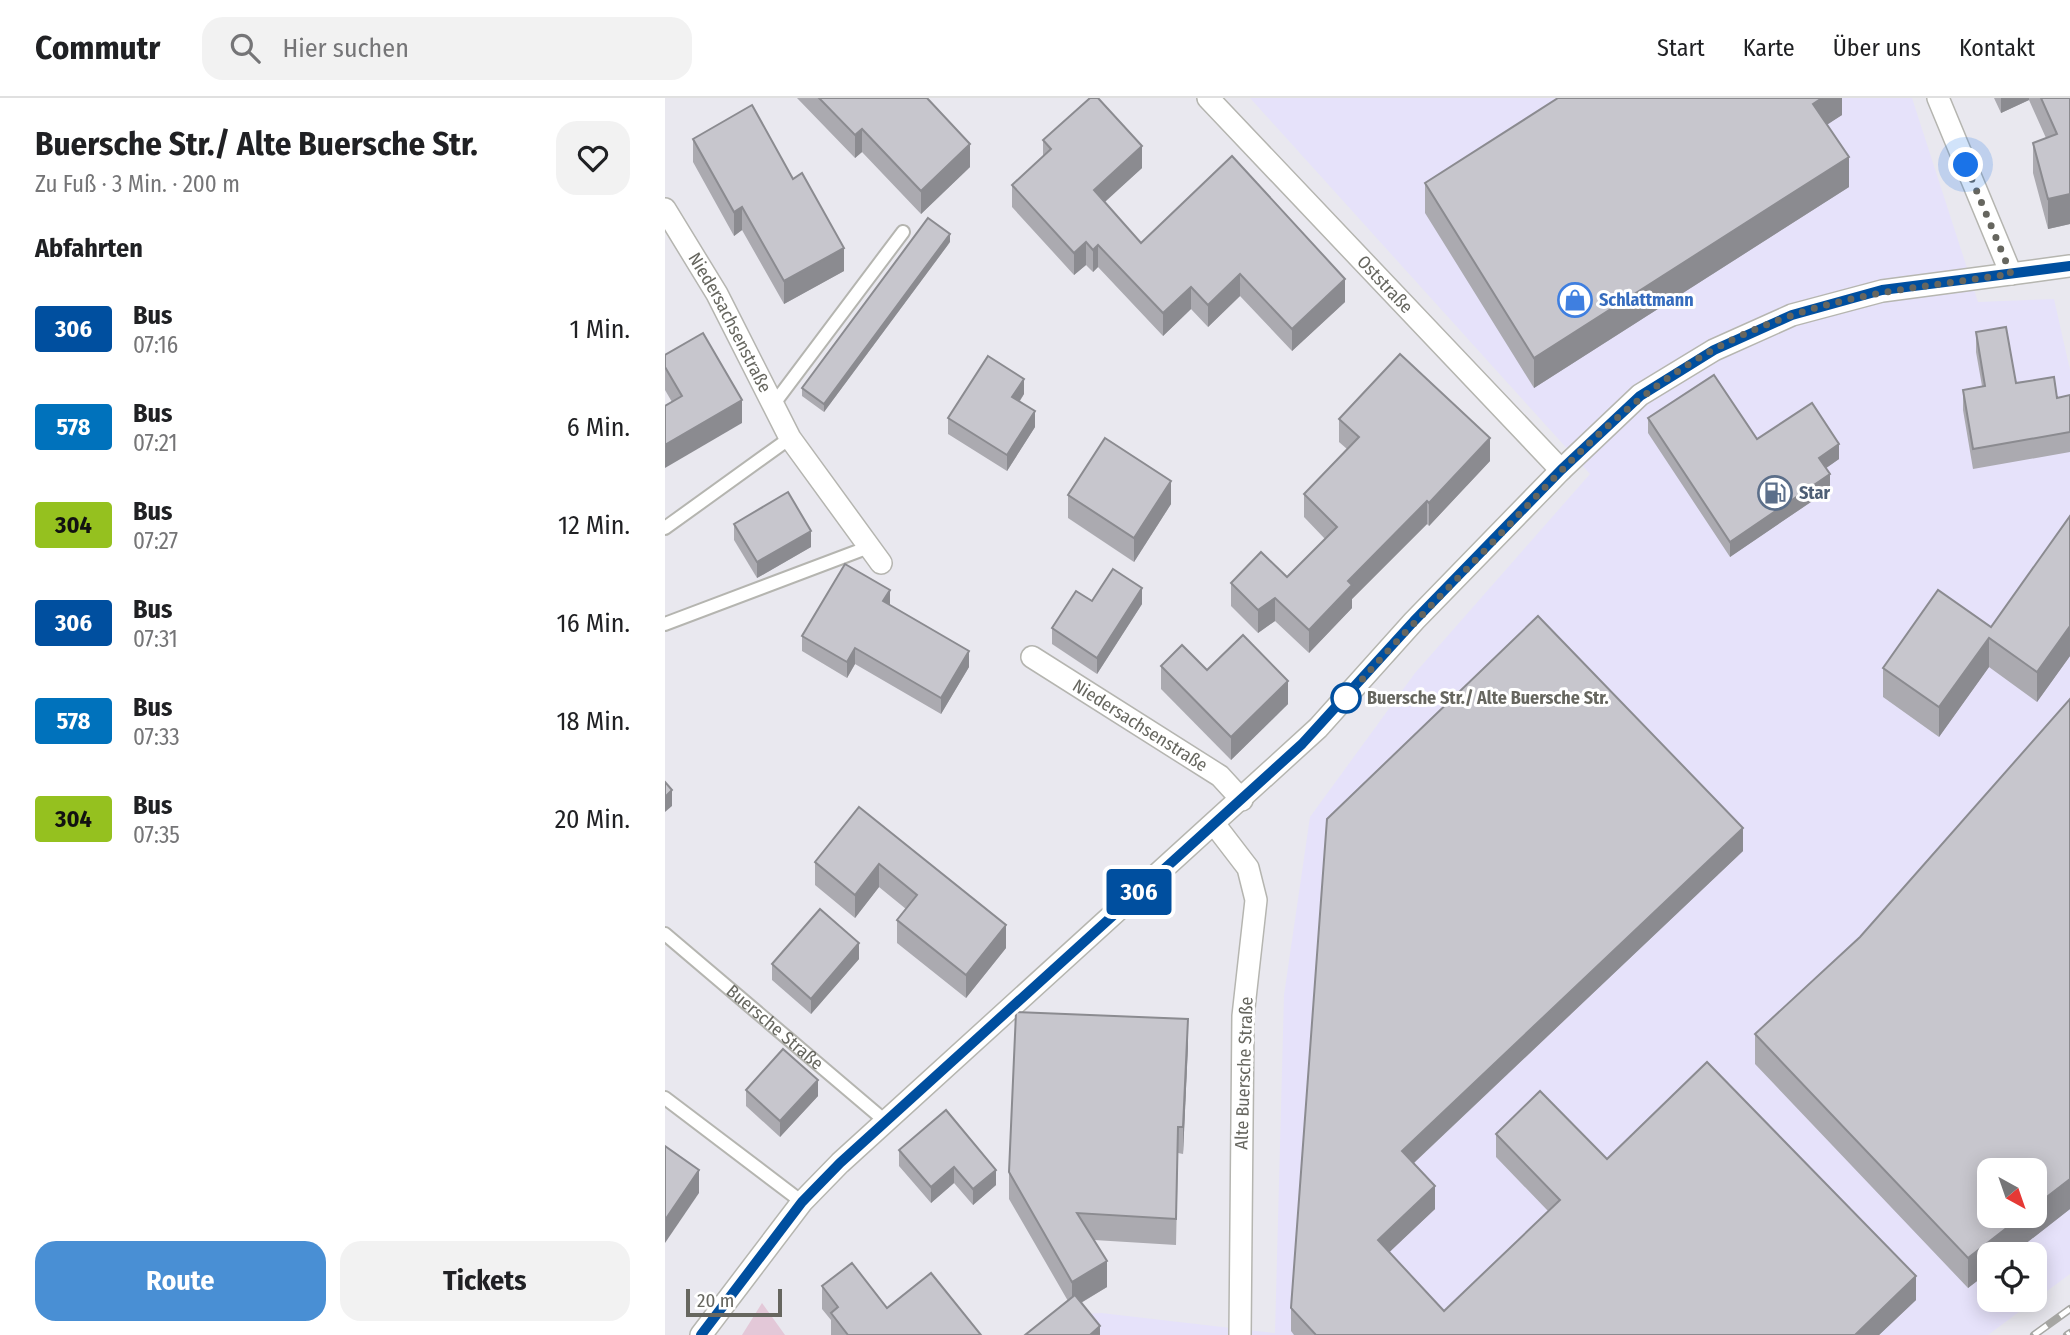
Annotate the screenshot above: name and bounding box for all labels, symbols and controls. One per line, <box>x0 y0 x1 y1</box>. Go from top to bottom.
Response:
search box <box>202 17 692 80</box>
text: Commutr <box>35 28 160 68</box>
icon: search <box>226 29 264 67</box>
text: Hier suchen <box>282 33 409 64</box>
text: Start <box>1657 34 1705 62</box>
text: Karte <box>1743 34 1795 62</box>
text: Über uns <box>1833 34 1921 62</box>
text: Kontakt <box>1959 34 2035 62</box>
button: heart <box>556 121 630 195</box>
text: Buersche Str./ Alte Buersche Str. <box>35 124 478 164</box>
your location <box>1948 147 1983 182</box>
text: Zu Fuß · 3 Min. · 200 m <box>35 170 240 198</box>
text: Abfahrten <box>35 233 143 264</box>
street label: Niedersachsenstraße <box>683 249 776 396</box>
street label: Oststraße <box>1352 251 1418 318</box>
shop icon: Schlattmann <box>1556 281 1594 319</box>
place label: Schlattmann <box>1599 289 1694 311</box>
text: Bus <box>133 300 172 331</box>
text: 1 Min. <box>569 314 630 345</box>
text: 306 <box>55 315 92 343</box>
text: 07:16 <box>133 331 178 359</box>
text: Bus <box>133 398 172 429</box>
text: 6 Min. <box>567 412 630 443</box>
text: 578 <box>57 413 90 441</box>
text: 07:21 <box>133 429 177 457</box>
fuel station icon: Star <box>1756 474 1794 512</box>
place label: Star <box>1799 482 1830 504</box>
text: Bus <box>133 496 172 527</box>
text: 12 Min. <box>558 510 630 541</box>
text: 304 <box>55 511 92 539</box>
text: 07:27 <box>133 527 178 555</box>
text: Bus <box>133 594 172 625</box>
text: 16 Min. <box>557 608 630 639</box>
text: 306 <box>55 609 92 637</box>
text: 07:31 <box>133 625 178 653</box>
street label: Niedersachsenstraße <box>1069 675 1212 776</box>
marker: Buersche Str./ Alte Buersche Str. <box>1331 683 1361 713</box>
place label: Buersche Str./ Alte Buersche Str. <box>1367 687 1609 709</box>
text: Bus <box>133 692 172 723</box>
text: 18 Min. <box>556 706 630 737</box>
text: 578 <box>57 707 90 735</box>
text: 07:33 <box>133 723 180 751</box>
text: Bus <box>133 790 172 821</box>
text: 20 Min. <box>555 804 630 835</box>
text: 304 <box>55 805 92 833</box>
text: 07:35 <box>133 821 180 849</box>
line badge: 306 <box>1099 869 1179 915</box>
text: 306 <box>1120 878 1158 906</box>
street label: Buersche Straße <box>722 980 828 1075</box>
street label: Alte Buersche Straße <box>1230 996 1258 1150</box>
north arrow <box>1977 1158 2047 1228</box>
map controls <box>1977 1158 2047 1312</box>
button: Route <box>35 1241 326 1321</box>
button: Tickets <box>340 1241 630 1321</box>
button: locate <box>1977 1242 2047 1312</box>
scale bar <box>686 1286 782 1318</box>
text: 20 m <box>697 1289 734 1312</box>

